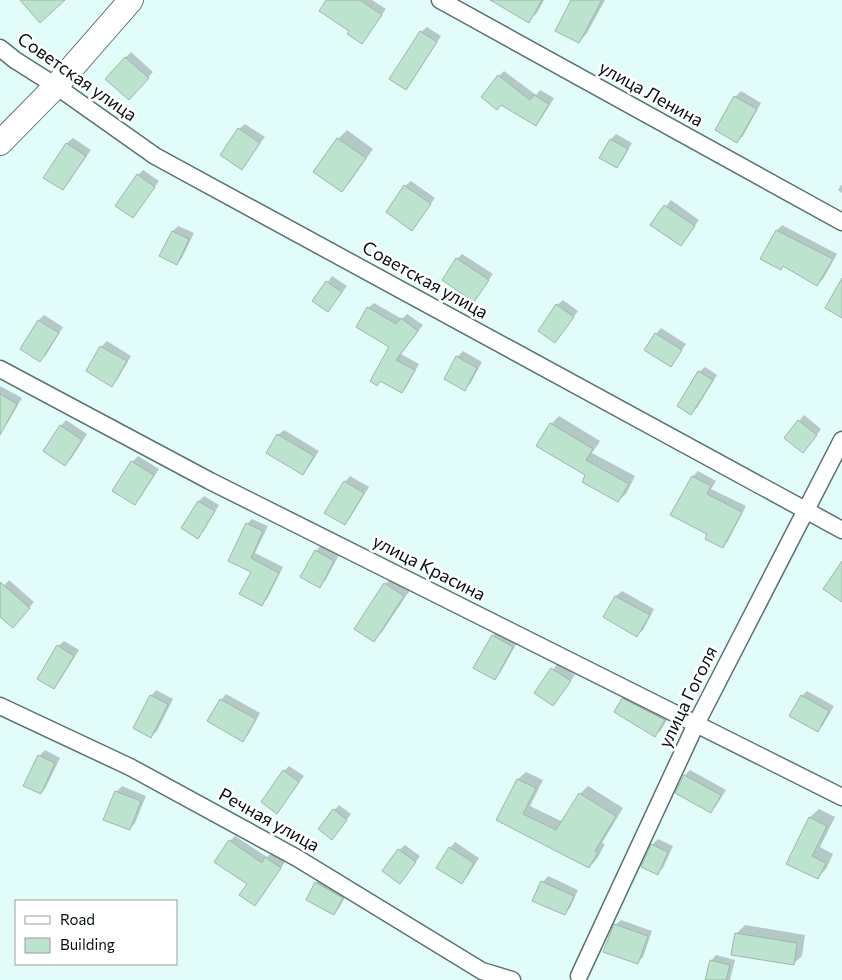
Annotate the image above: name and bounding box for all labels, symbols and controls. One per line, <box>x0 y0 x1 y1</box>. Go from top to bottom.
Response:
street label: Советская улица <box>14 27 141 125</box>
street label: улица Ленина <box>595 55 707 131</box>
street label: Советская улица <box>359 235 492 323</box>
street label: улица Красина <box>369 529 489 605</box>
street label: улица Гоголя <box>653 642 721 751</box>
street label: Речная улица <box>215 782 324 856</box>
legend <box>15 900 178 965</box>
text: Road <box>60 910 95 928</box>
text: Building <box>60 935 115 953</box>

